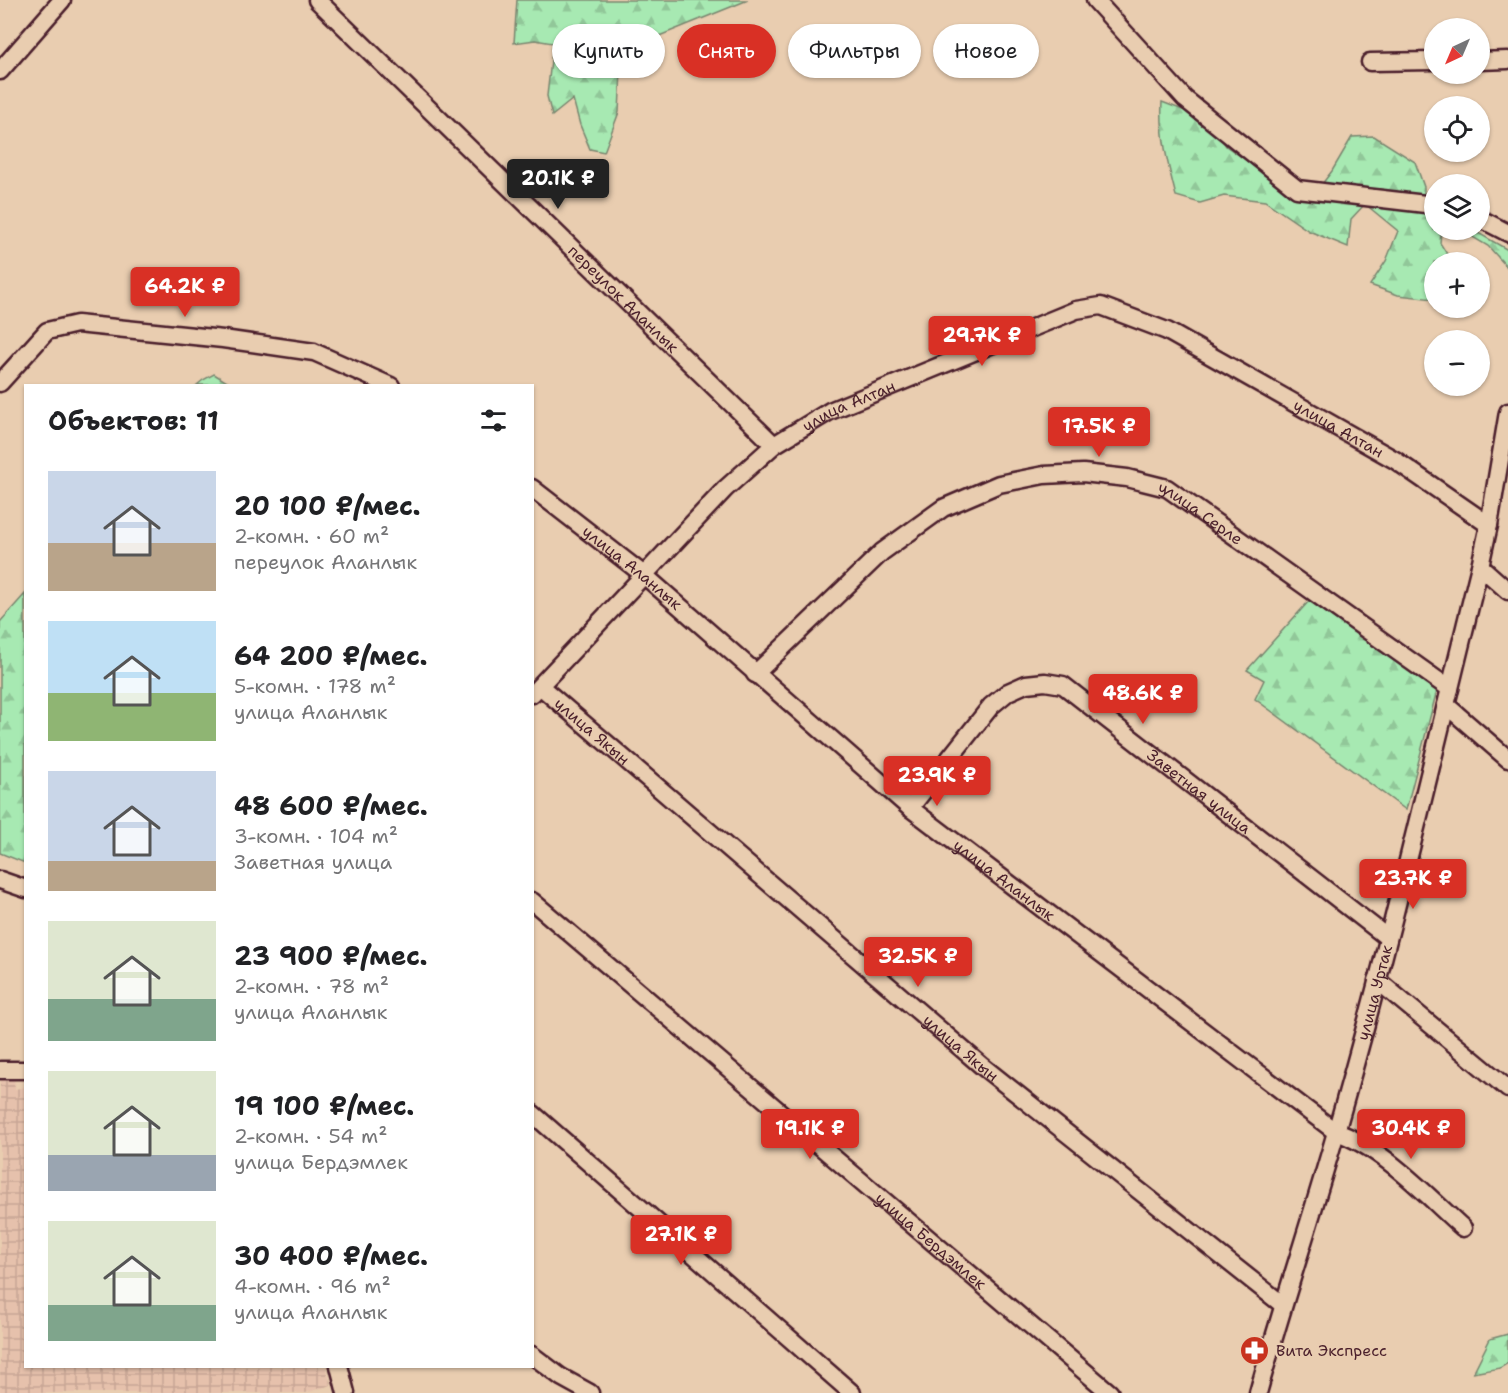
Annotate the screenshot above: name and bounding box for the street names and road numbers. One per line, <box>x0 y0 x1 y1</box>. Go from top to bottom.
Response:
street label: переулок Аланлык <box>564 240 684 358</box>
street label: улица Алтан <box>798 375 898 436</box>
street label: улица Алтан <box>1290 394 1388 462</box>
street label: улица Серле <box>1156 476 1247 549</box>
street label: улица Аланлык <box>578 521 687 615</box>
street label: улица Якын <box>550 693 634 769</box>
street label: Заветная улица <box>1143 744 1256 838</box>
street label: улица Аланлык <box>949 834 1060 926</box>
street label: улица Уртак <box>1352 942 1397 1043</box>
street label: улица Якын <box>919 1010 1003 1086</box>
street label: улица Бердэмлек <box>871 1188 991 1294</box>

